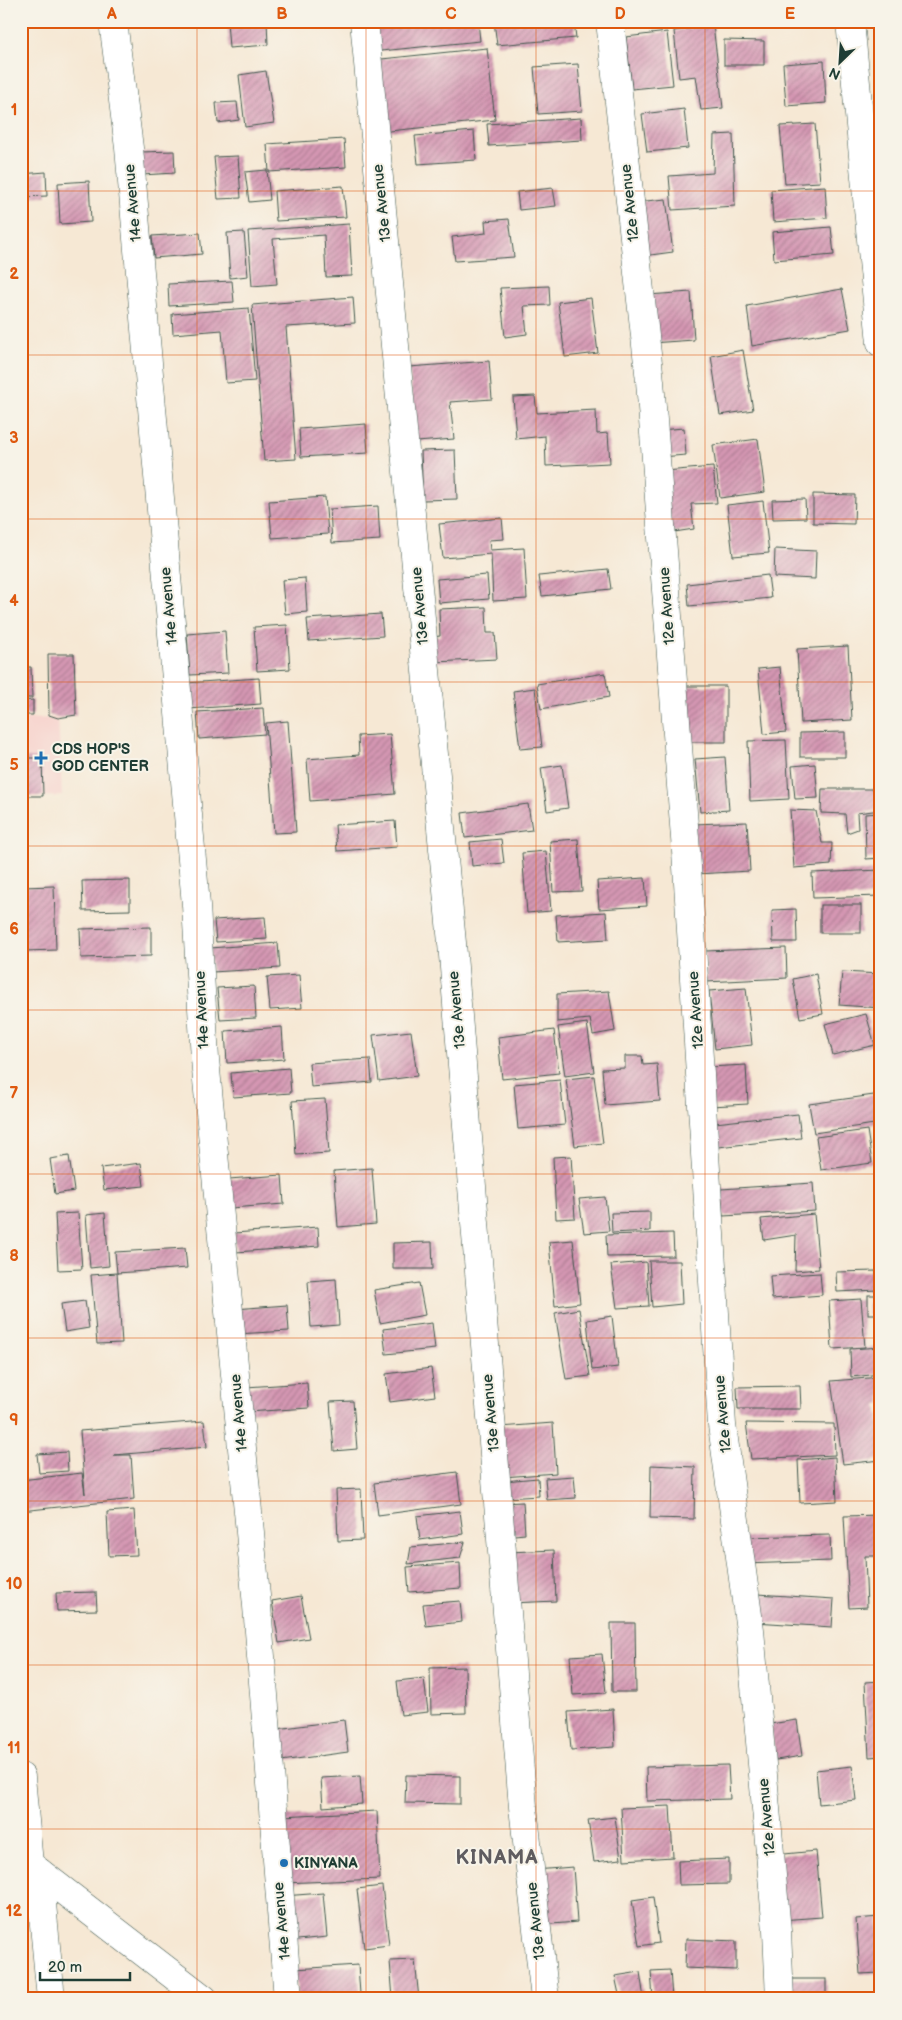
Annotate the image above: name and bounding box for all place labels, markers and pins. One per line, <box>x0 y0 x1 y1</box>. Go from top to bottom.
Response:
place label: CDS HOP'S GOD CENTER <box>52 740 149 776</box>
marker: CDS HOP'S GOD CENTER <box>34 751 48 765</box>
place label: KINYANA <box>294 1854 359 1873</box>
marker: KINYANA <box>278 1857 290 1869</box>

